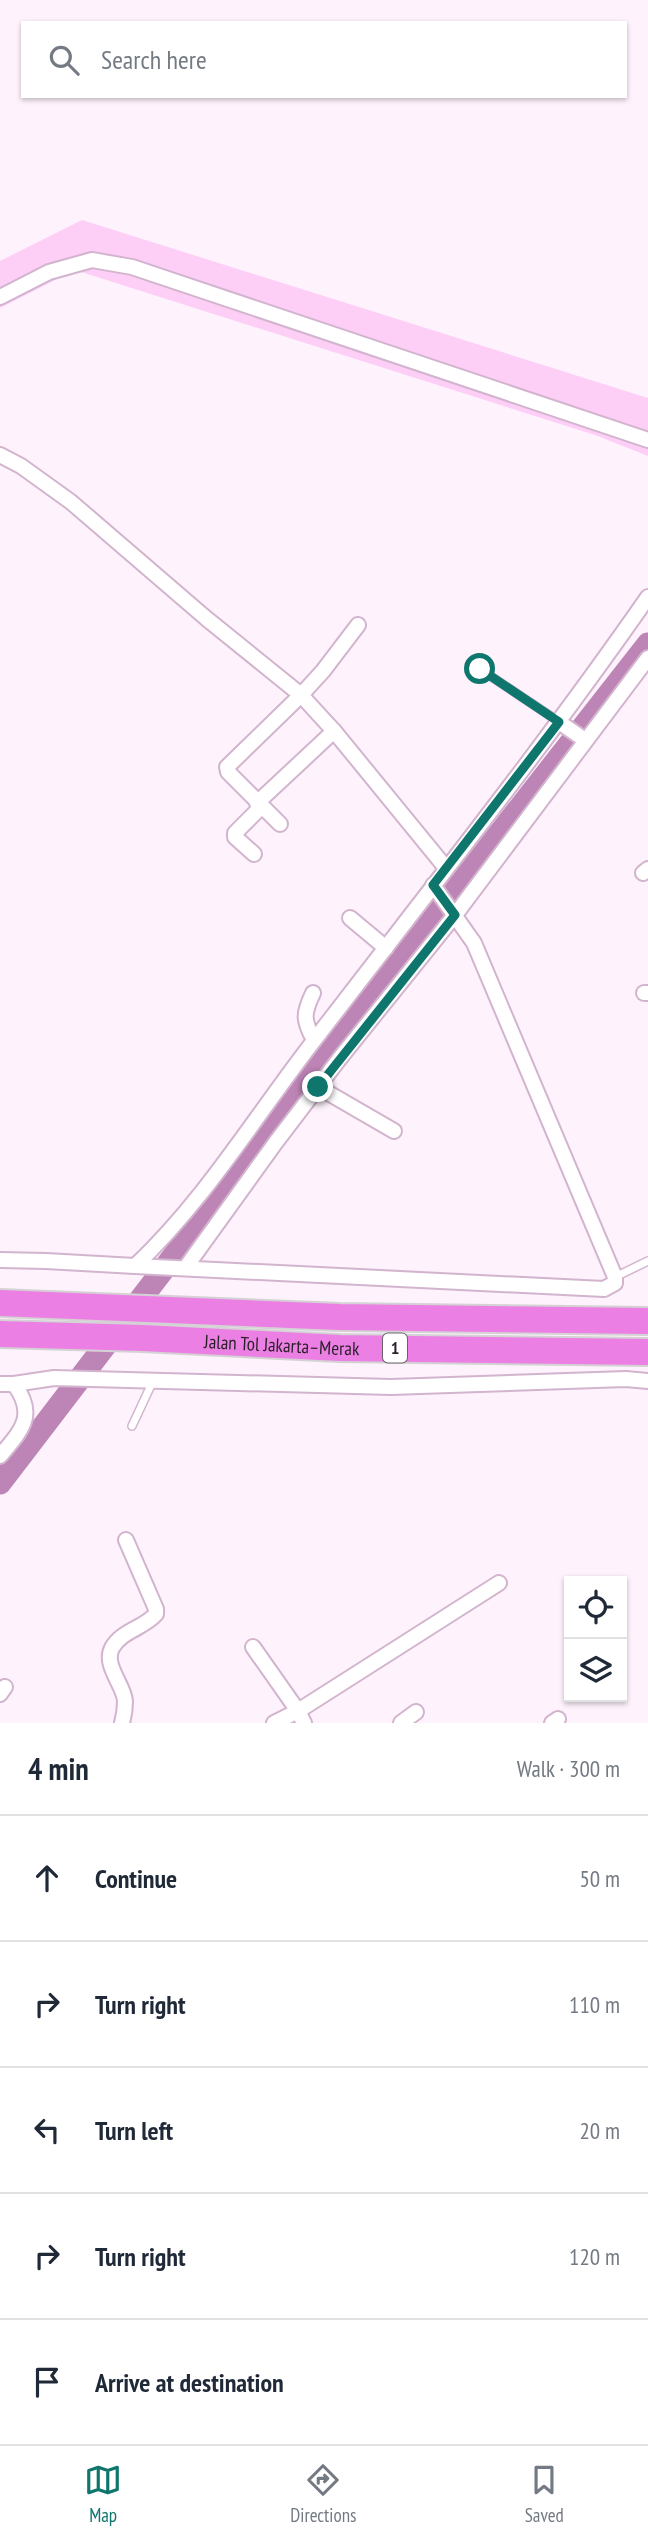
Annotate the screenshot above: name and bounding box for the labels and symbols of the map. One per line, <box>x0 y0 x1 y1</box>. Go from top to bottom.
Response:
route start <box>464 653 495 684</box>
route end <box>302 1071 333 1102</box>
street label: Jalan Tol Jakarta–Merak <box>203 1329 360 1360</box>
road number: 1 <box>383 1334 407 1363</box>

